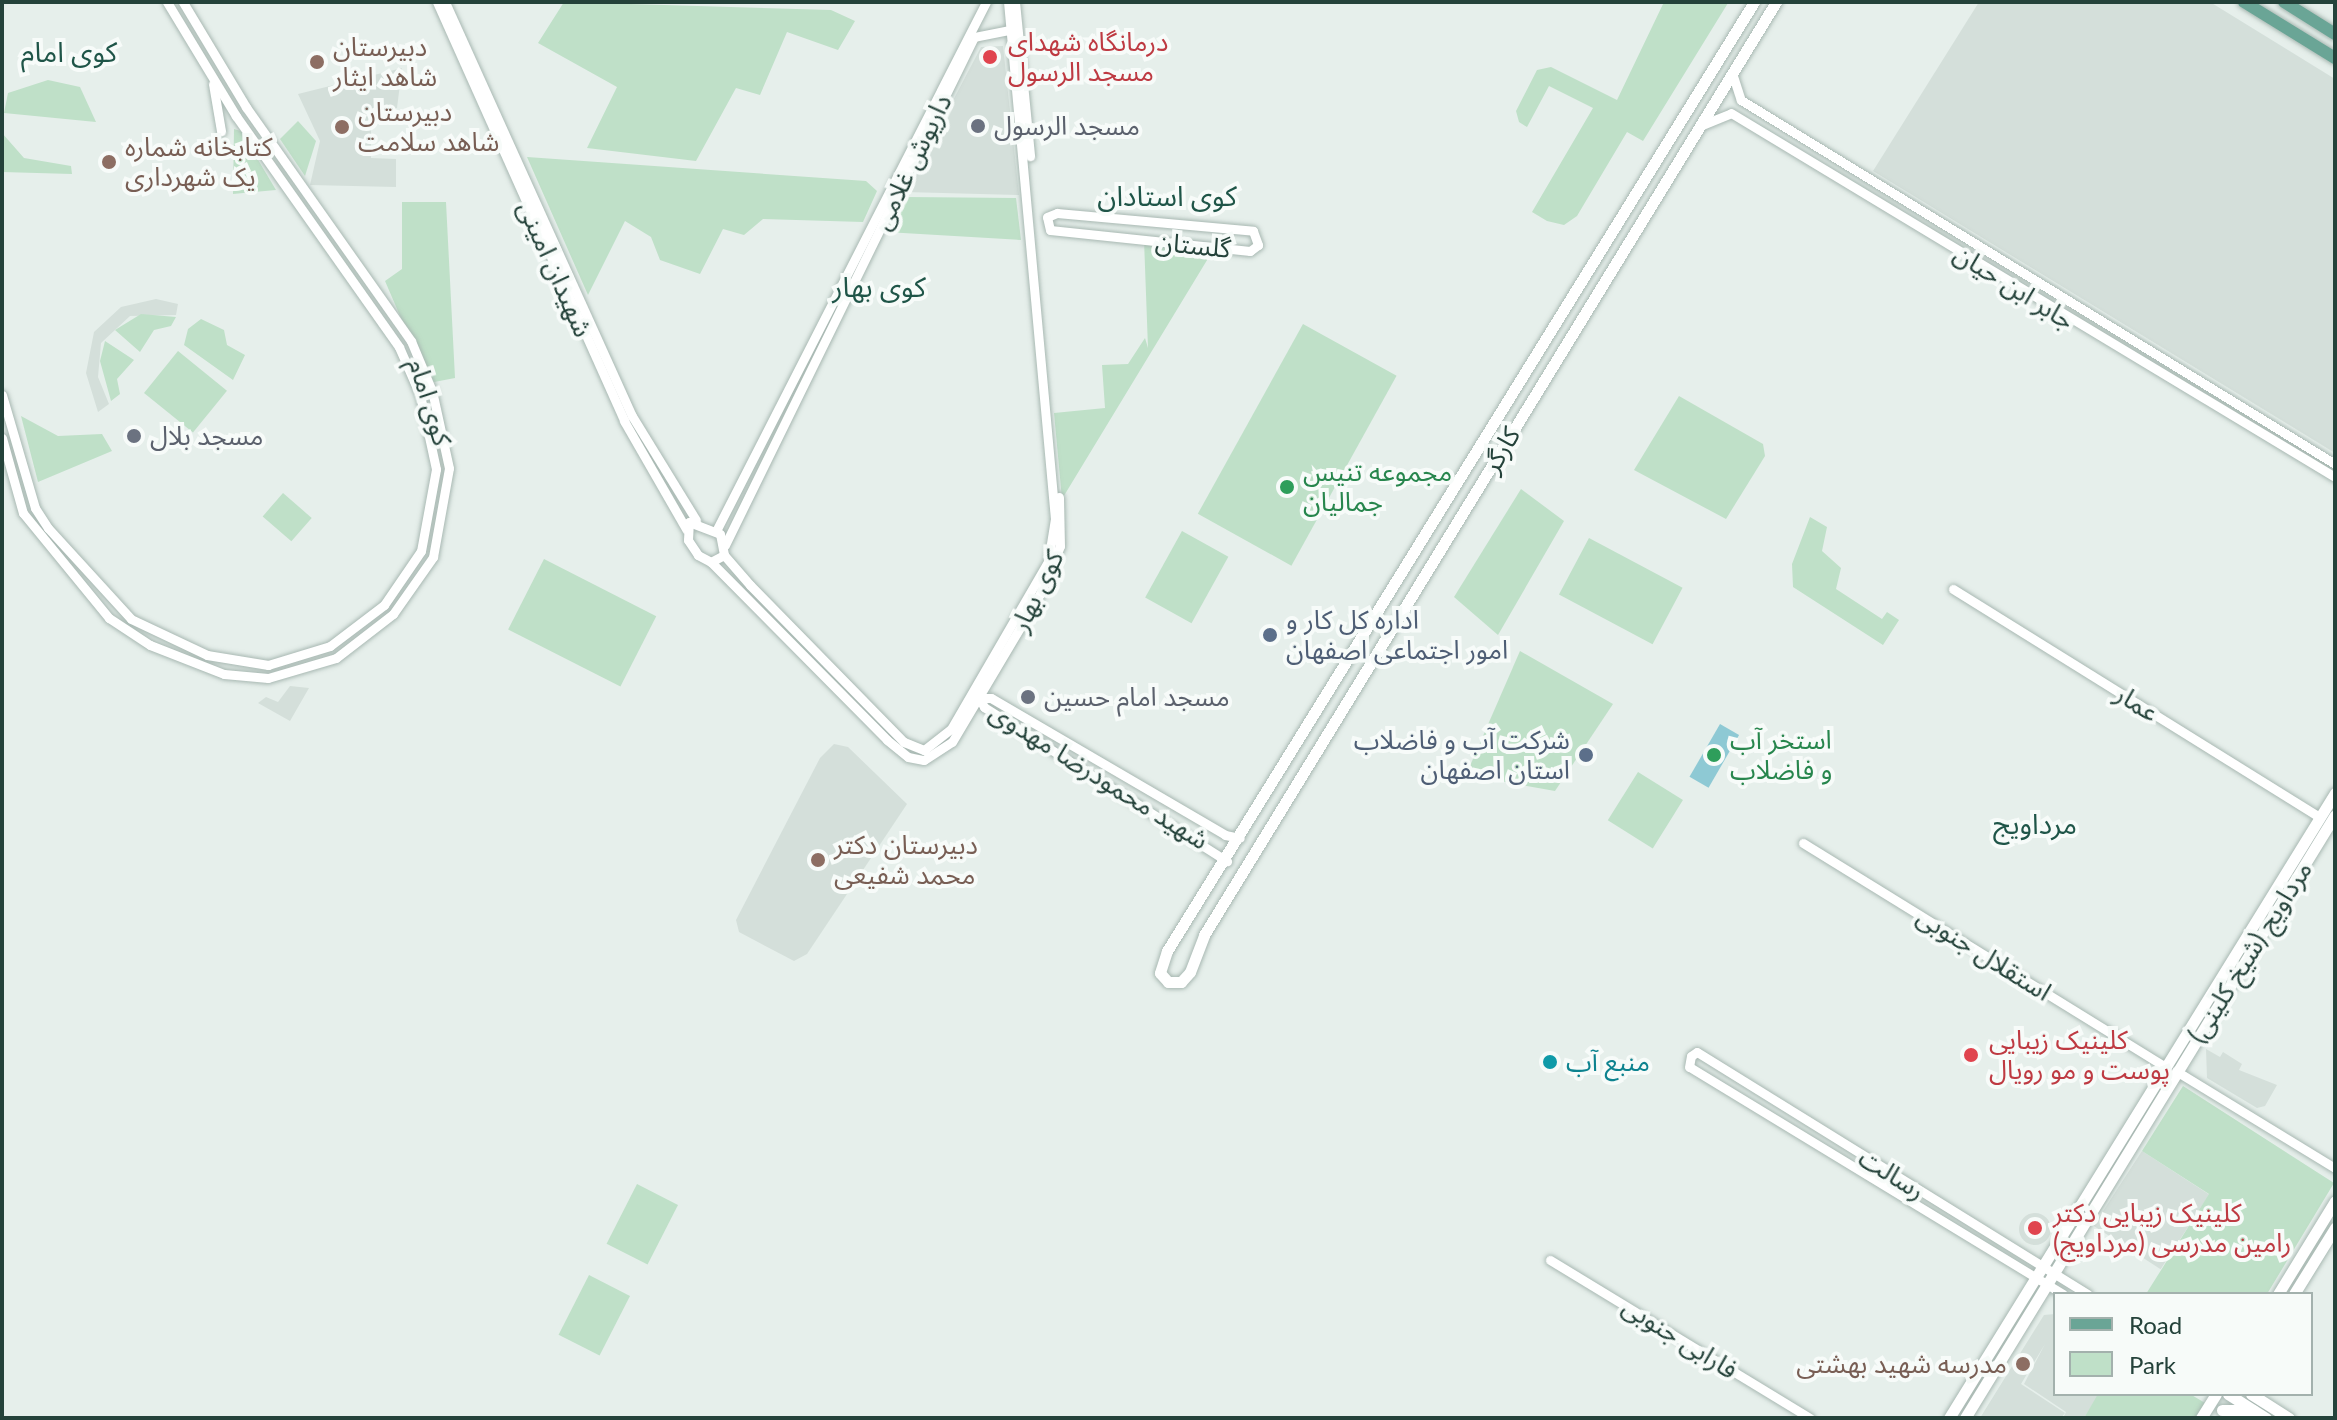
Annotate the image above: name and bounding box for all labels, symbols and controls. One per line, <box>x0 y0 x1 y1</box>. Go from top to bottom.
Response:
place label: درمانگاه شهدای مسجد الرسول <box>1008 26 1168 88</box>
place label: دبیرستان شاهد ایثار <box>333 31 437 92</box>
district label: کوی امام <box>21 34 117 68</box>
marker: درمانگاه شهدای مسجد الرسول <box>979 46 1001 68</box>
marker: دبیرستان شاهد ایثار <box>308 53 326 71</box>
street label: داریوش غلامی <box>866 89 958 235</box>
place label: دبیرستان شاهد سلامت <box>358 96 499 158</box>
place label: مسجد الرسول <box>994 110 1140 142</box>
marker: مسجد الرسول <box>969 117 987 135</box>
marker: دبیرستان شاهد سلامت <box>333 118 351 136</box>
place label: کتابخانه شماره یک شهرداری <box>125 131 272 192</box>
marker: کتابخانه شماره یک شهرداری <box>100 153 118 171</box>
district label: کوی استادان <box>1097 178 1237 212</box>
street label: شهیدان امینی <box>511 196 599 342</box>
street label: گلستان <box>1154 226 1232 264</box>
street label: جابر ابن حیان <box>1948 238 2080 336</box>
district label: کوی بهار <box>832 269 926 303</box>
street label: کوی امام <box>402 355 458 449</box>
place label: مسجد بلال <box>150 420 263 452</box>
street label: کارگر <box>1475 421 1527 479</box>
marker: مسجد بلال <box>125 427 143 445</box>
place label: مجموعه تنیس جمالیان <box>1303 456 1452 518</box>
marker: مجموعه تنیس جمالیان <box>1278 478 1296 496</box>
street label: کوی بهار <box>1004 545 1070 637</box>
place label: اداره کل کار و امور اجتماعی اصفهان <box>1286 604 1508 666</box>
marker: اداره کل کار و امور اجتماعی اصفهان <box>1261 626 1279 644</box>
street label: عمار <box>2110 678 2164 728</box>
place label: مسجد امام حسین <box>1044 681 1230 713</box>
marker: مسجد امام حسین <box>1019 688 1037 706</box>
street label: شهید محمودرضا مهدوی <box>984 696 1214 856</box>
place label: شرکت آب و فاضلاب استان اصفهان <box>1354 724 1570 786</box>
place label: استخر آب و فاضلاب <box>1730 724 1832 786</box>
marker: شرکت آب و فاضلاب استان اصفهان <box>1577 746 1595 764</box>
marker: استخر آب و فاضلاب <box>1705 746 1723 764</box>
district label: مرداویج <box>1993 806 2077 840</box>
place label: دبیرستان دکتر محمد شفیعی <box>834 829 978 890</box>
marker: دبیرستان دکتر محمد شفیعی <box>809 851 827 869</box>
street label: مرداویج (شیخ کلینی) <box>2182 855 2318 1049</box>
street label: استقلال جنوبی <box>1911 900 2057 1008</box>
place label: کلینیک زیبایی پوست و مو رویال <box>1989 1024 2170 1086</box>
marker: کلینیک زیبایی پوست و مو رویال <box>1960 1044 1982 1066</box>
place label: منبع آب <box>1566 1046 1650 1078</box>
marker: منبع آب <box>1541 1053 1559 1071</box>
street label: رسالت <box>1853 1142 1931 1206</box>
place label: کلینیک زیبایی دکتر رامین مدرسی (مرداویج) <box>2053 1197 2291 1258</box>
marker: کلینیک زیبایی دکتر رامین مدرسی (مرداویج) <box>2024 1217 2046 1239</box>
street label: فارابی جنوبی <box>1617 1290 1743 1386</box>
legend <box>2053 1292 2313 1396</box>
text: Road <box>2129 1310 2182 1339</box>
place label: مدرسه شهید بهشتی <box>1796 1348 2007 1380</box>
text: Park <box>2129 1350 2176 1379</box>
marker: مدرسه شهید بهشتی <box>2014 1355 2032 1373</box>

